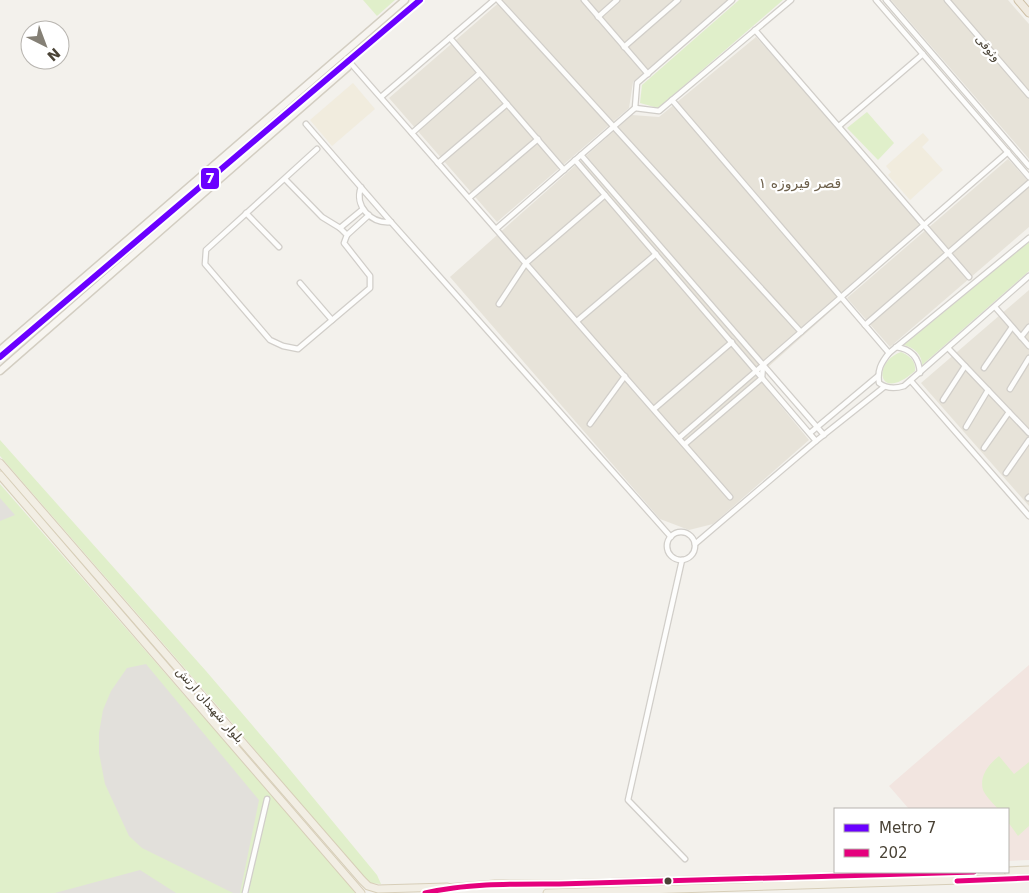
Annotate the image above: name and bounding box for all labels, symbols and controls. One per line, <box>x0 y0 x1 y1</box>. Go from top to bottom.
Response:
north arrow <box>20 20 70 70</box>
street label: وثوقی <box>972 32 1003 65</box>
text: N <box>44 45 63 65</box>
line badge: 7 <box>200 167 220 190</box>
text: 7 <box>205 170 215 186</box>
district label: قصر فیروزه ۱ <box>759 175 841 192</box>
street label: بلوار شهیدان ارتش <box>173 664 247 746</box>
legend <box>834 808 1009 873</box>
text: Metro 7 <box>879 819 936 837</box>
text: 202 <box>879 844 908 862</box>
unlabelled marker <box>663 876 673 886</box>

